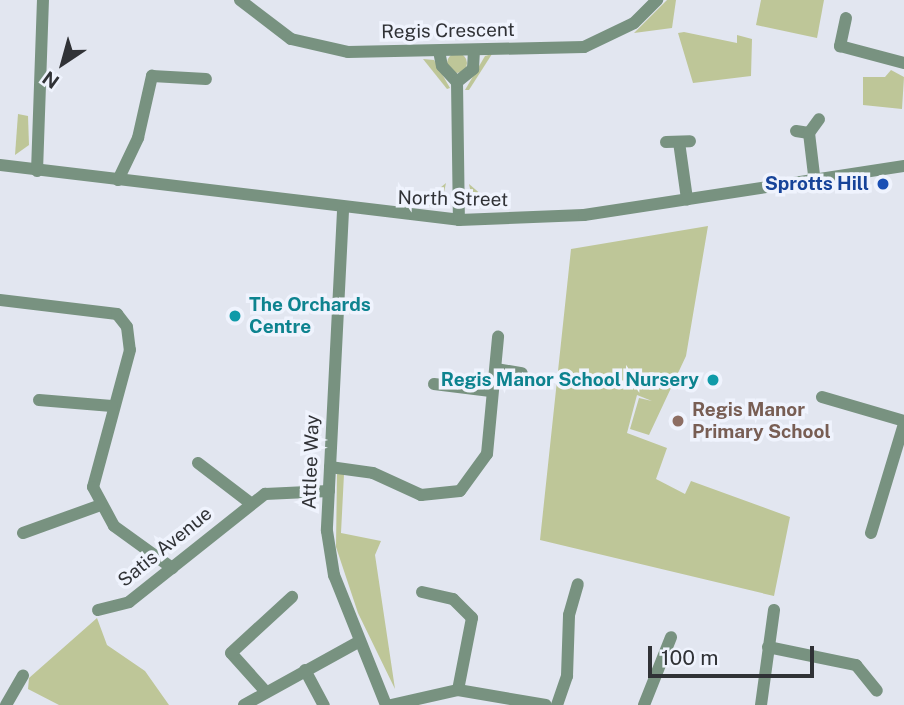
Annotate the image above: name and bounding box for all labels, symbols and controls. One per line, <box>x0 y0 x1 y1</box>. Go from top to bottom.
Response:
street label: Regis Crescent <box>381 18 515 44</box>
north arrow <box>28 28 98 98</box>
text: N <box>38 67 63 93</box>
place label: Sprotts Hill <box>764 173 869 195</box>
marker: Sprotts Hill <box>875 176 891 192</box>
street label: North Street <box>398 187 508 211</box>
place label: The Orchards Centre <box>249 294 371 338</box>
marker: The Orchards Centre <box>227 308 243 324</box>
place label: Regis Manor School Nursery <box>441 369 699 391</box>
marker: Regis Manor School Nursery <box>705 372 721 388</box>
place label: Regis Manor Primary School <box>692 399 831 443</box>
marker: Regis Manor Primary School <box>670 413 686 429</box>
street label: Attlee Way <box>298 414 324 510</box>
street label: Satis Avenue <box>113 502 217 592</box>
scale bar <box>652 632 818 676</box>
text: 100 m <box>661 645 718 670</box>

